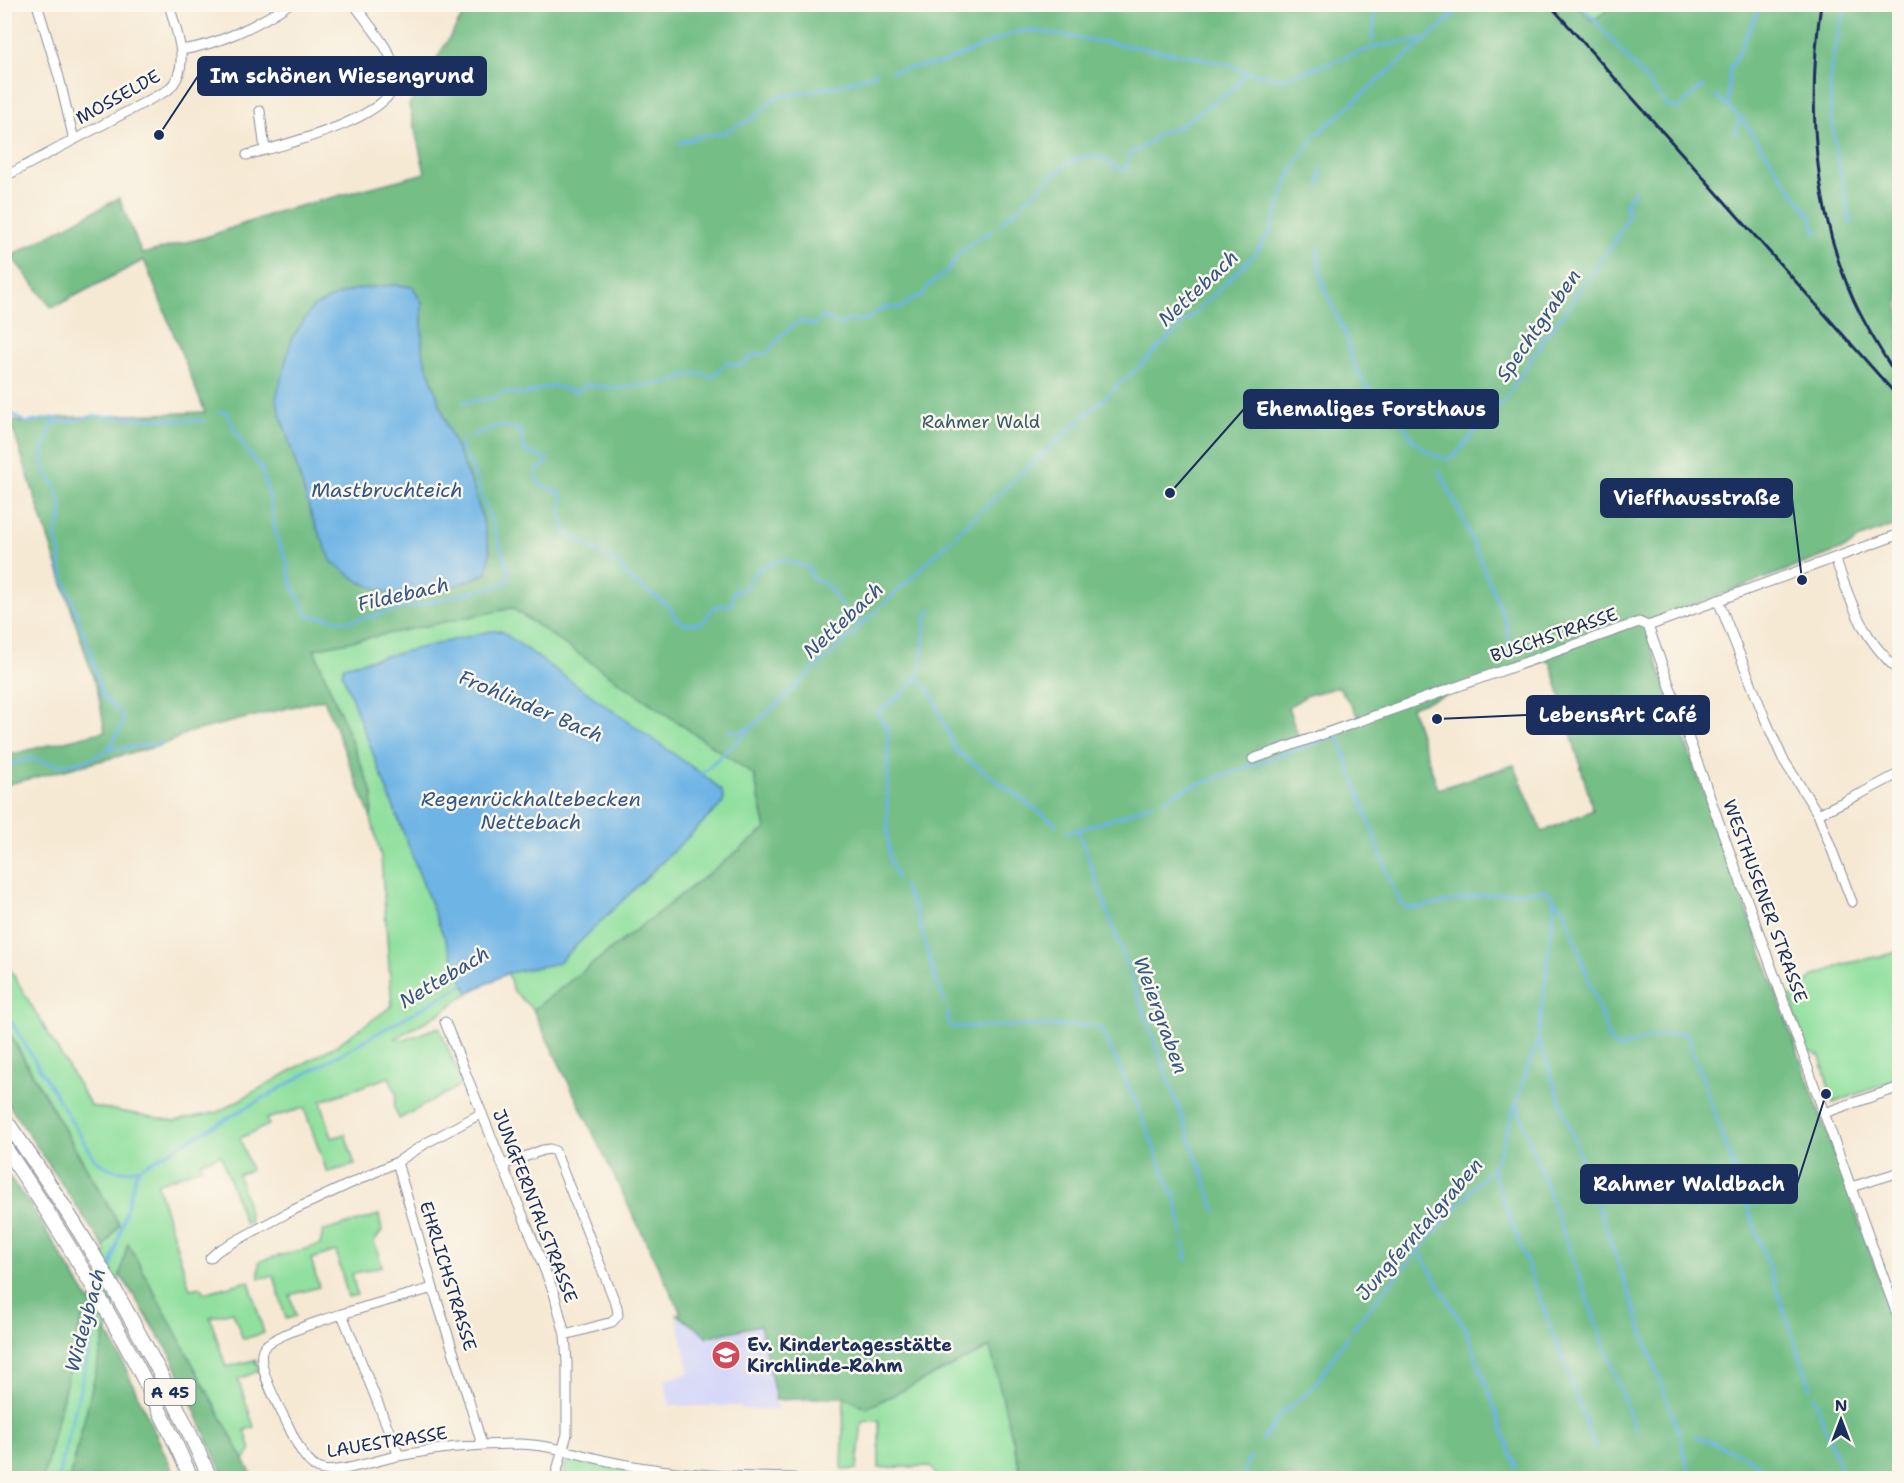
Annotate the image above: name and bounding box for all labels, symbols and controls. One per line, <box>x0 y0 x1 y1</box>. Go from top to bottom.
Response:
callout: Im schönen Wiesengrund <box>198 57 486 95</box>
text: Im schönen Wiesengrund <box>210 63 474 89</box>
street label: MOSSELDE <box>72 64 164 130</box>
water label: Nettebach <box>1152 244 1244 332</box>
water label: Spechtgraben <box>1490 264 1586 386</box>
callout: Ehemaliges Forsthaus <box>1244 390 1498 428</box>
text: Ehemaliges Forsthaus <box>1256 396 1486 422</box>
park label: Rahmer Wald <box>922 410 1040 434</box>
water label: Mastbruchteich <box>311 477 463 503</box>
callout: Vieffhausstraße <box>1601 479 1792 517</box>
text: Vieffhausstraße <box>1613 485 1781 511</box>
water label: Fildebach <box>355 571 451 617</box>
water label: Nettebach <box>797 576 889 664</box>
street label: BUSCHSTRASSE <box>1487 602 1621 668</box>
water label: Frohlinder Bach <box>455 664 607 748</box>
callout: LebensArt Café <box>1527 696 1709 734</box>
text: LebensArt Café <box>1539 702 1697 728</box>
water label: Regenrückhaltebecken Nettebach <box>421 786 641 835</box>
street label: WESTHUSENER STRASSE <box>1717 796 1813 1006</box>
water label: Nettebach <box>394 940 494 1014</box>
water label: Weiergraben <box>1128 953 1194 1077</box>
street label: JUNGFERNTALSTRASSE <box>487 1106 583 1306</box>
water label: Jungferntalgraben <box>1350 1152 1488 1306</box>
callout: Rahmer Waldbach <box>1581 1165 1797 1203</box>
text: Rahmer Waldbach <box>1593 1171 1785 1197</box>
street label: EHRLICHSTRASSE <box>414 1198 482 1354</box>
water label: Wideybach <box>59 1265 111 1375</box>
place label: Ev. Kindertagesstätte Kirchlinde-Rahm <box>747 1333 952 1378</box>
school or university icon: Ev. Kindertagesstätte Kirchlinde-Rahm <box>710 1339 742 1371</box>
road number: A 45 <box>144 1379 195 1405</box>
north arrow <box>1811 1390 1871 1450</box>
text: N <box>1835 1395 1847 1416</box>
street label: LAUESTRASSE <box>325 1421 449 1463</box>

